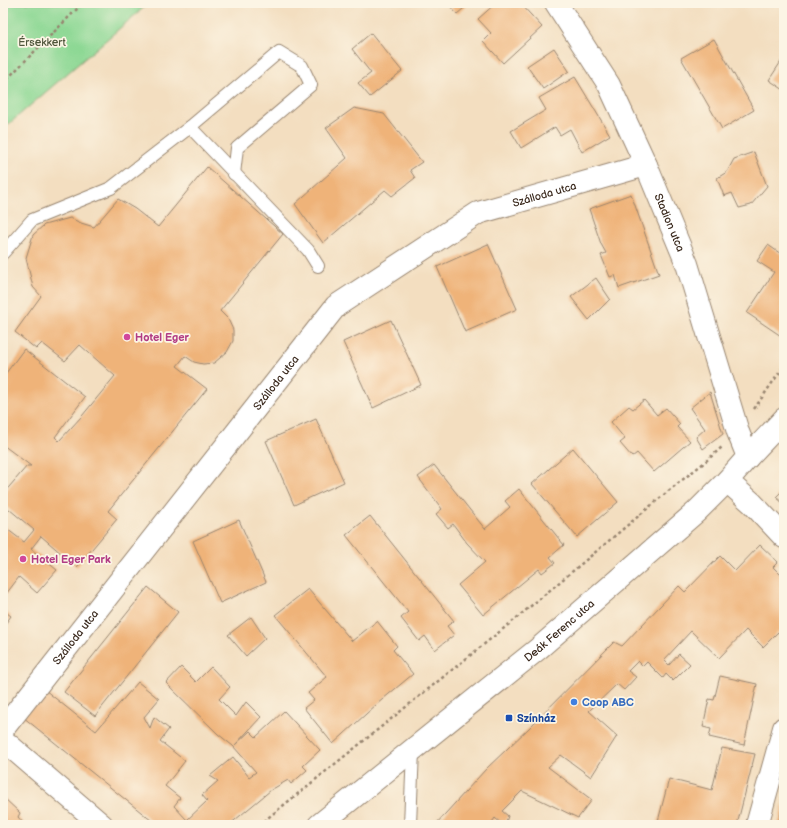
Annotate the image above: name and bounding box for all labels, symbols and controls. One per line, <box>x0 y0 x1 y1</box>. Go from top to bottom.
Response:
park label: Érsekkert <box>18 35 66 49</box>
street label: Szálloda utca <box>511 179 578 209</box>
street label: Stadion utca <box>652 192 688 253</box>
place label: Hotel Eger <box>135 331 189 344</box>
marker: Hotel Eger <box>122 332 132 342</box>
street label: Szálloda utca <box>250 353 301 412</box>
place label: Hotel Eger Park <box>31 553 111 566</box>
marker: Hotel Eger Park <box>18 554 28 564</box>
street label: Deák Ferenc utca <box>521 597 597 664</box>
street label: Szálloda utca <box>50 607 101 667</box>
place label: Coop ABC <box>582 696 634 709</box>
marker: Coop ABC <box>569 697 579 707</box>
place label: Színház <box>517 712 556 725</box>
marker: Színház <box>504 713 514 723</box>

